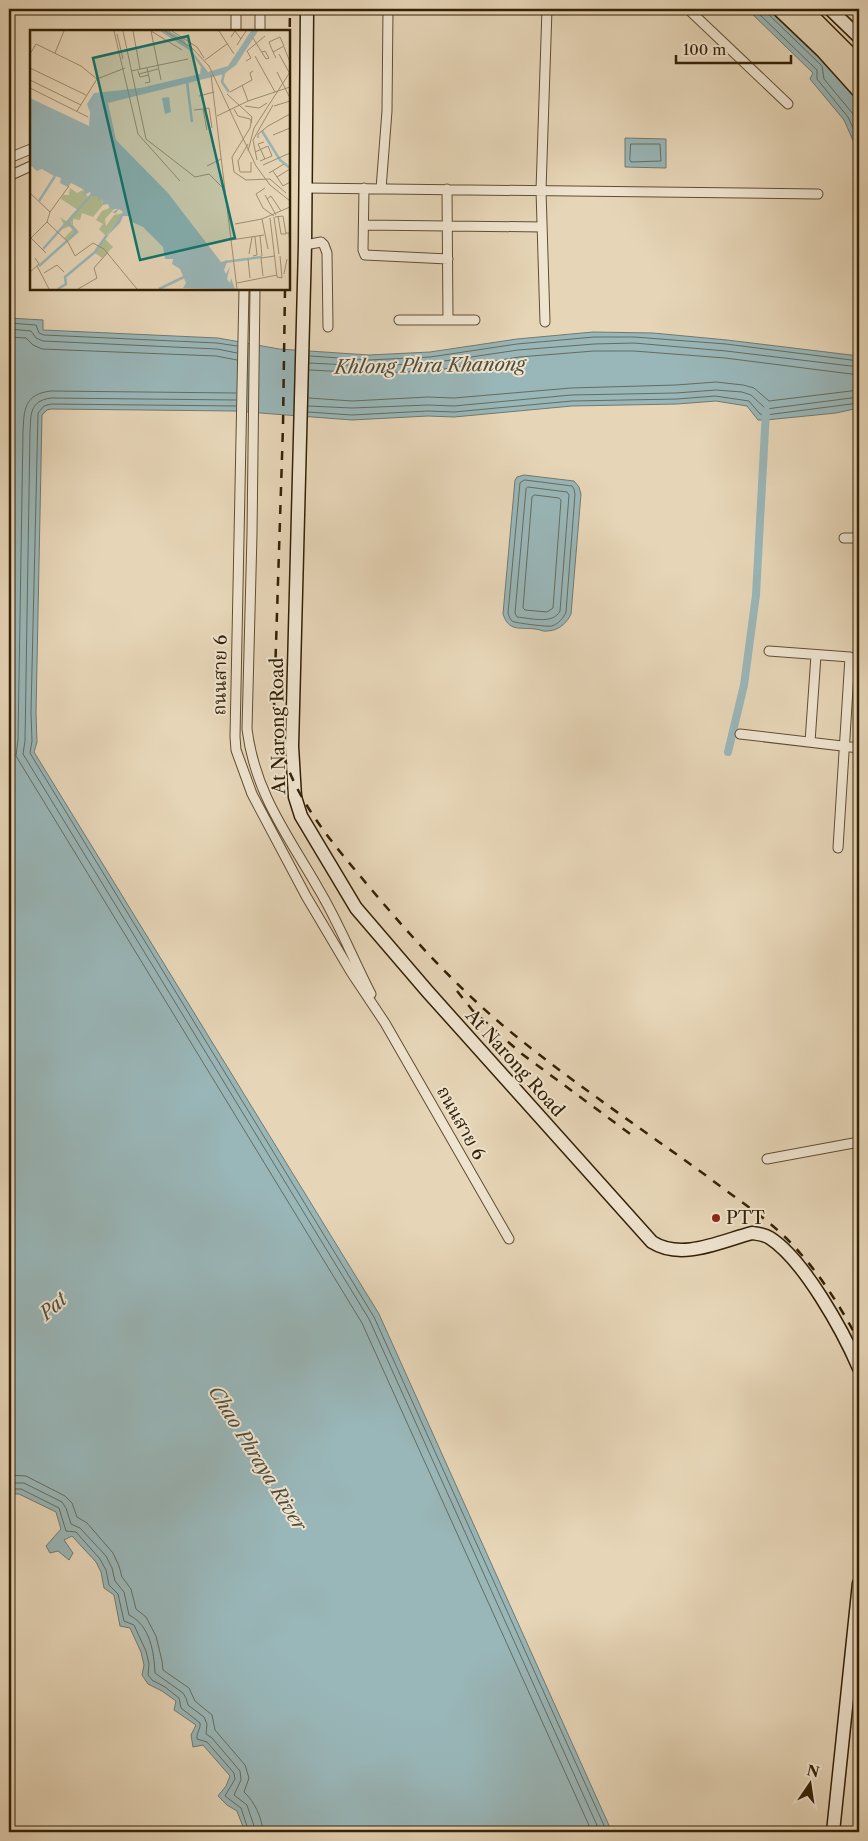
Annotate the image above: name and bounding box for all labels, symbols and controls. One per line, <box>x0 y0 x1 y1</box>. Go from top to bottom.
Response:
inset map <box>30 30 290 290</box>
scale bar <box>676 32 790 64</box>
text: 100 m <box>683 40 726 59</box>
water label: Khlong Phra Khanong <box>332 352 528 379</box>
street label: ถนนสาย 6 <box>208 634 232 716</box>
street label: At Narong Road <box>266 657 290 796</box>
street label: At Narong Road <box>460 1004 569 1121</box>
street label: ถนนสาย 6 <box>432 1082 490 1164</box>
place label: PTT <box>726 1207 765 1229</box>
marker: PTT <box>710 1212 722 1224</box>
water label: Pat <box>33 1287 73 1326</box>
water label: Chao Phraya River <box>204 1381 312 1536</box>
north arrow <box>786 1758 836 1808</box>
text: N <box>805 1761 821 1781</box>

